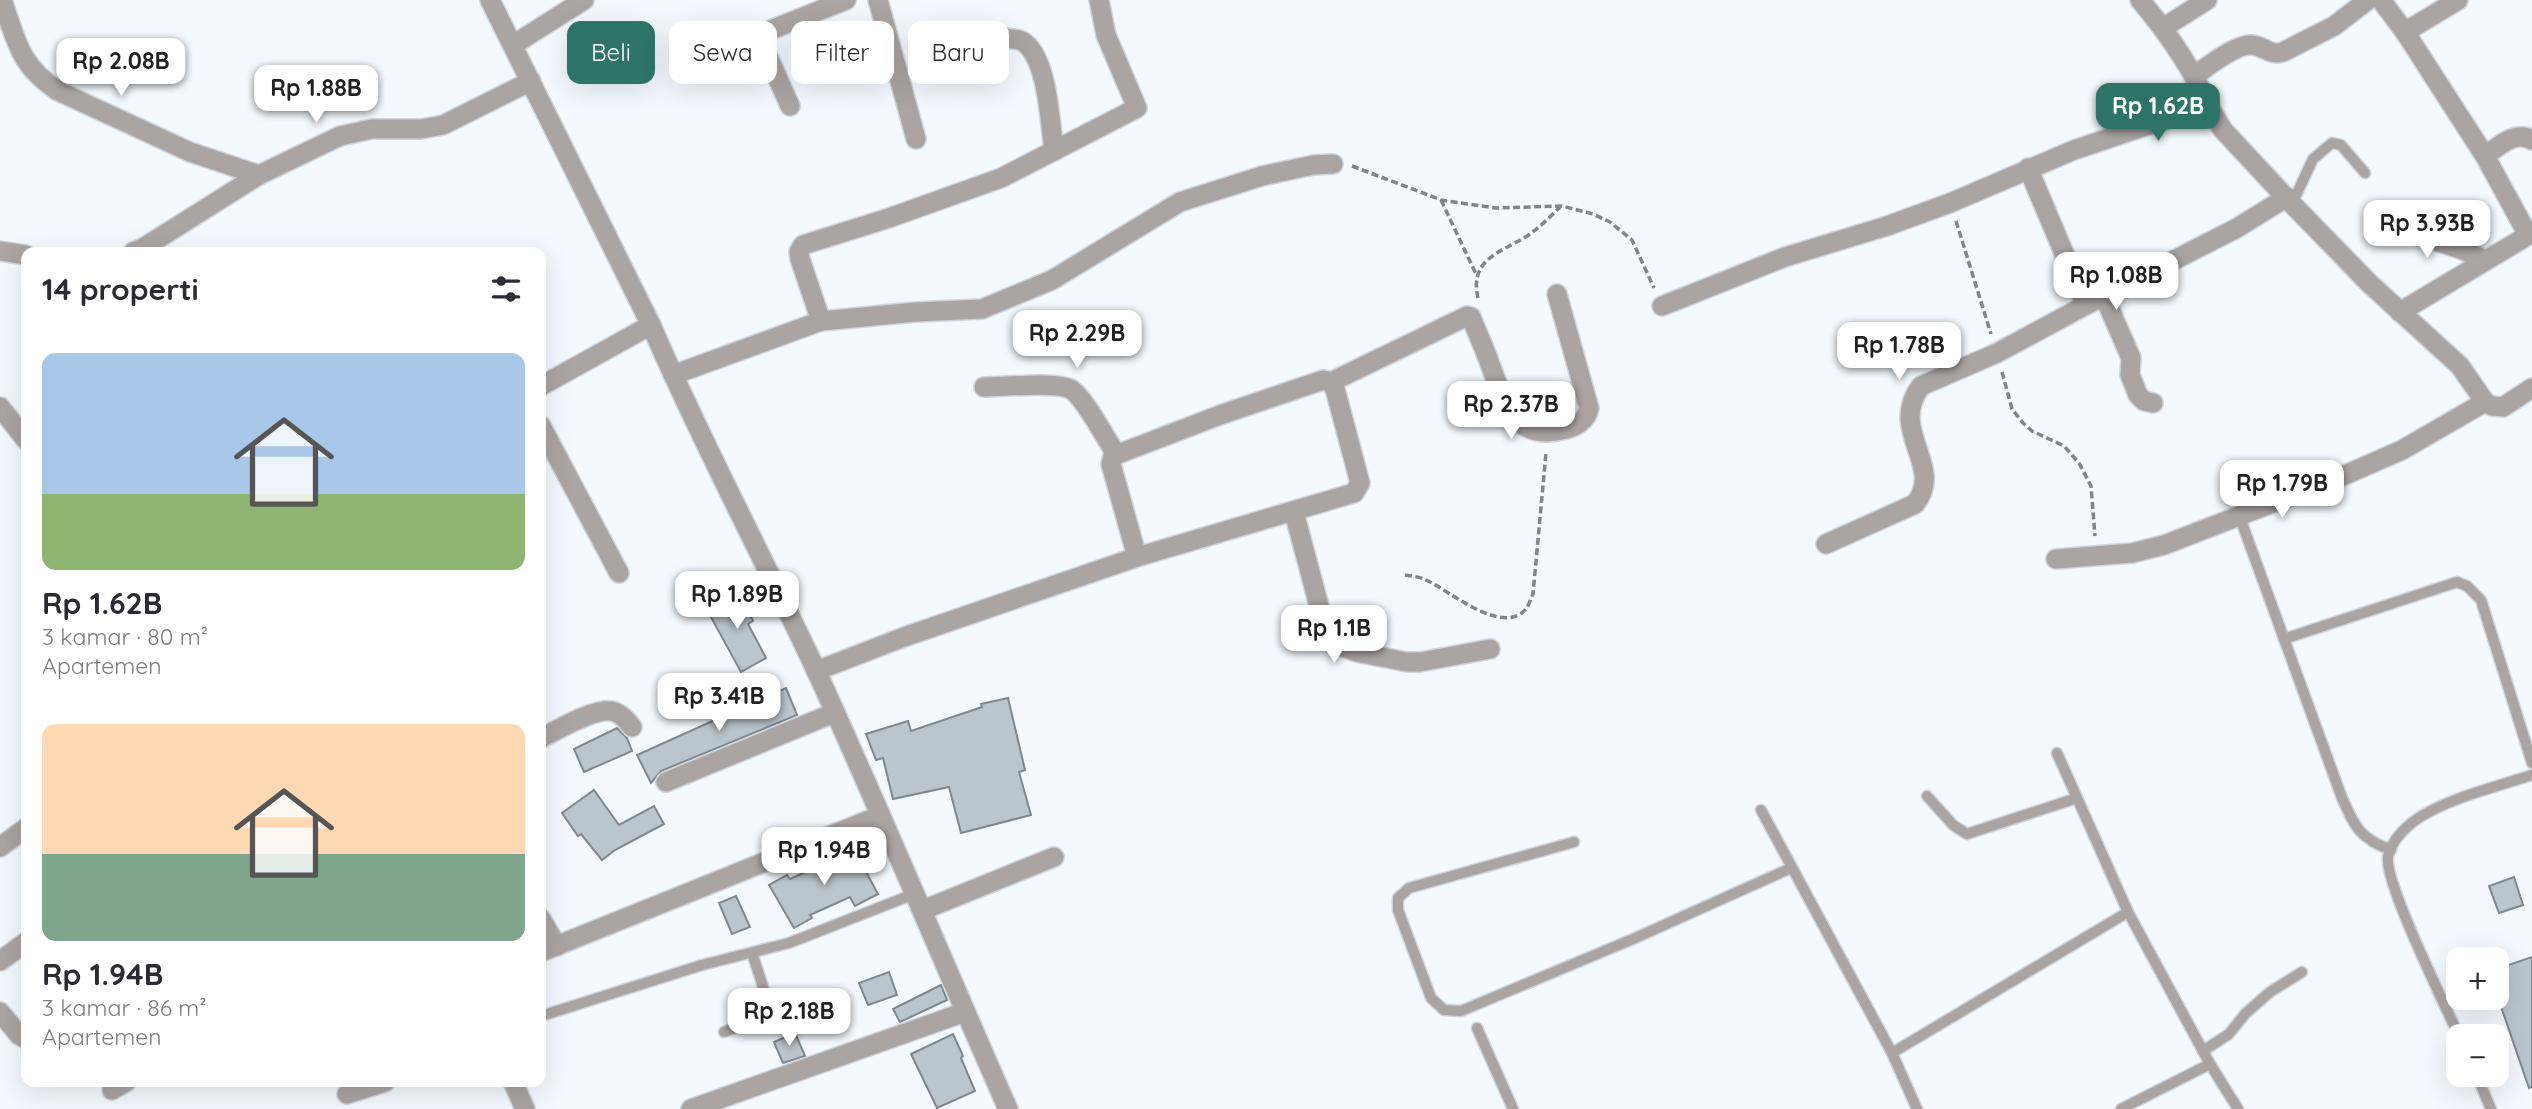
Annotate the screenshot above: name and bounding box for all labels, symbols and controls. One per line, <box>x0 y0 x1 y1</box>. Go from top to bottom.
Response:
chip: Beli <box>567 21 655 84</box>
chip: Sewa <box>669 21 777 84</box>
chip: Filter <box>791 21 894 84</box>
chip: Baru <box>908 21 1009 84</box>
pin: Rp 2.08B <box>49 38 193 98</box>
text: Rp 2.08B <box>72 46 170 75</box>
pin: Rp 1.88B <box>244 66 388 125</box>
text: Rp 1.88B <box>270 73 362 102</box>
pin: Rp 1.62B <box>2086 83 2230 143</box>
text: Rp 1.62B <box>2112 91 2204 120</box>
pin: Rp 3.93B <box>2355 201 2499 260</box>
text: Rp 3.93B <box>2379 208 2475 237</box>
pin: Rp 1.08B <box>2044 252 2188 312</box>
text: Rp 1.08B <box>2069 260 2163 289</box>
text: 14 properti <box>42 270 199 308</box>
icon: filters <box>487 270 525 308</box>
pin: Rp 2.29B <box>1005 310 1149 370</box>
text: Rp 2.29B <box>1029 318 1125 347</box>
pin: Rp 1.78B <box>1827 322 1971 382</box>
text: Rp 1.78B <box>1853 330 1945 359</box>
pin: Rp 2.37B <box>1439 382 1583 441</box>
text: Rp 2.37B <box>1463 389 1559 418</box>
icon: home <box>221 399 347 525</box>
pin: Rp 1.79B <box>2210 461 2354 520</box>
text: Rp 1.79B <box>2236 468 2328 497</box>
pin: Rp 1.89B <box>665 572 809 631</box>
text: Rp 1.89B <box>691 579 783 608</box>
text: Rp 1.62B <box>42 584 162 622</box>
pin: Rp 1.1B <box>1269 606 1399 665</box>
text: Rp 1.1B <box>1297 613 1371 642</box>
text: 3 kamar · 80 m² <box>42 622 208 651</box>
text: Apartemen <box>42 651 162 680</box>
pin: Rp 3.41B <box>647 674 791 733</box>
text: Rp 3.41B <box>674 681 764 710</box>
icon: home <box>221 770 347 896</box>
pin: Rp 1.94B <box>752 828 896 887</box>
text: Rp 1.94B <box>777 835 871 864</box>
map controls <box>2446 947 2509 1087</box>
button: + <box>2446 947 2509 1010</box>
text: Rp 1.94B <box>42 955 163 993</box>
pin: Rp 2.18B <box>717 988 861 1048</box>
text: 3 kamar · 86 m² <box>42 993 207 1022</box>
text: Rp 2.18B <box>744 996 834 1025</box>
text: Apartemen <box>42 1022 162 1051</box>
button: − <box>2446 1024 2509 1087</box>

